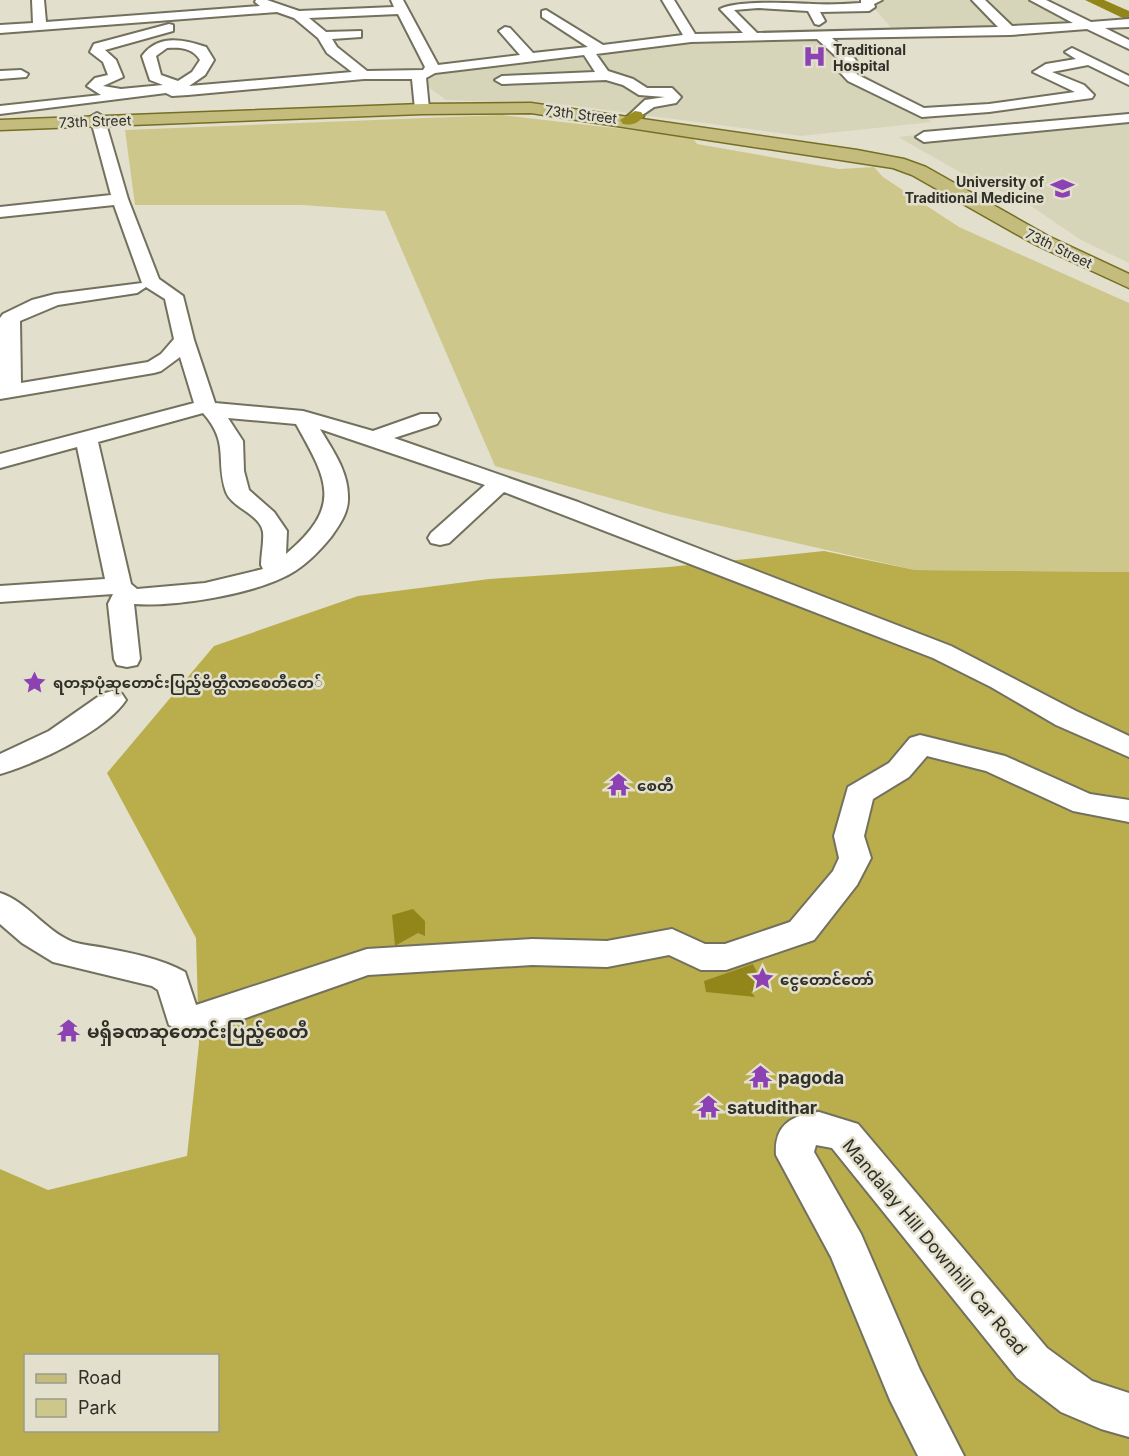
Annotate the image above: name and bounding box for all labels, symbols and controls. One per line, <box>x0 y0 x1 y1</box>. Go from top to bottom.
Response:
place label: Traditional Hospital <box>833 41 906 74</box>
hospital icon: Traditional Hospital <box>802 44 828 70</box>
street label: 73th Street <box>544 101 619 127</box>
street label: 73th Street <box>58 111 132 131</box>
place label: University of Traditional Medicine <box>905 173 1044 206</box>
school or university icon: University of Traditional Medicine <box>1049 176 1075 202</box>
street label: 73th Street <box>1023 224 1096 272</box>
place icon: ရတနာပုံဆုတောင်းပြည့်မိတ္ထီလာစေတီတေ် <box>22 669 48 695</box>
place label: ရတနာပုံဆုတောင်းပြည့်မိတ္ထီလာစေတီတေ် <box>53 673 323 695</box>
temple icon: စေတီ <box>606 772 632 798</box>
place label: စေတီ <box>637 776 674 795</box>
place icon: ငွေတောင်တော် <box>749 966 775 992</box>
place label: ငွေတောင်တော် <box>780 970 874 992</box>
temple icon: မရှိခဏဆုတောင်းပြည့်စေတီ <box>56 1018 82 1044</box>
place label: မရှိခဏဆုတောင်းပြည့်စေတီ <box>87 1020 309 1046</box>
temple icon: pagoda <box>747 1064 773 1090</box>
place label: pagoda <box>778 1067 844 1088</box>
temple icon: satudithar <box>696 1094 722 1120</box>
place label: satudithar <box>727 1097 817 1118</box>
street label: Mandalay Hill Downhill Car Road <box>839 1135 1031 1359</box>
legend <box>24 1354 219 1432</box>
text: Road <box>78 1367 121 1388</box>
text: Park <box>78 1397 117 1418</box>

